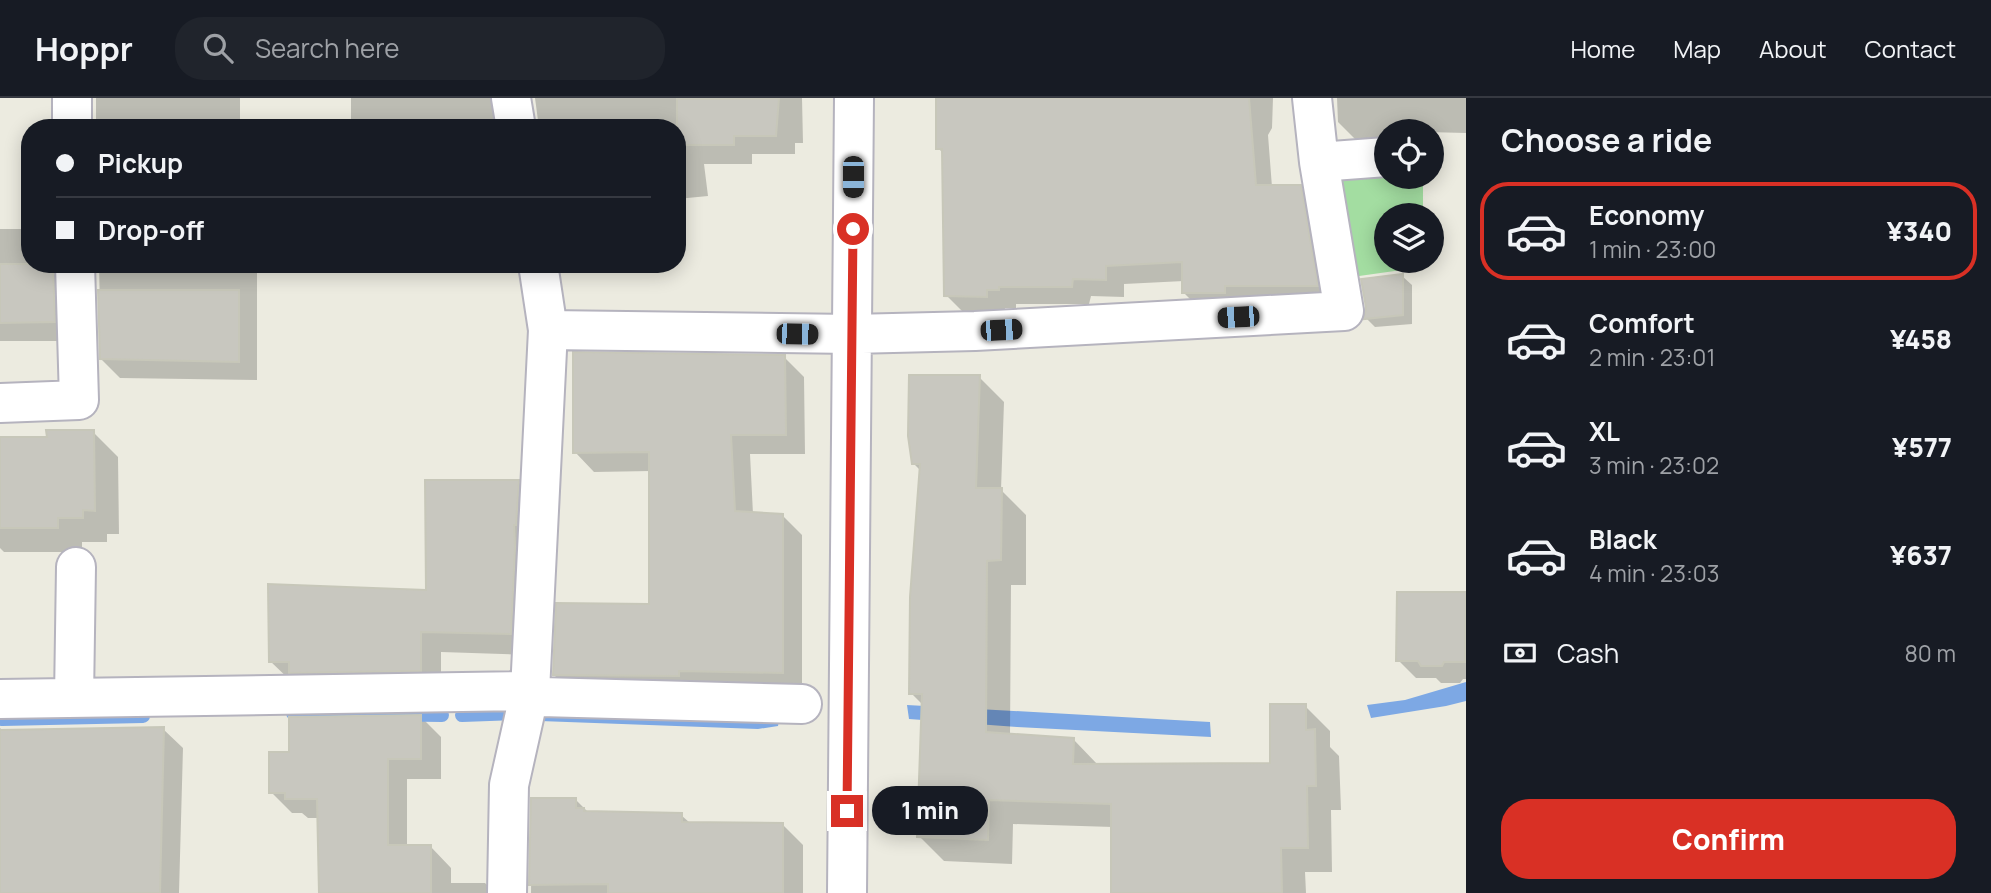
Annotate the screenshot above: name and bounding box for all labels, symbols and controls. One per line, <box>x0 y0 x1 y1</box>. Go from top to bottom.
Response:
search box <box>175 17 665 80</box>
text: Hoppr <box>35 26 133 71</box>
icon: search <box>199 29 237 67</box>
text: Search here <box>255 30 400 66</box>
text: Home <box>1570 32 1635 65</box>
text: Map <box>1673 32 1721 65</box>
text: About <box>1759 32 1827 65</box>
text: Contact <box>1865 32 1956 65</box>
text: Choose a ride <box>1501 118 1712 162</box>
map controls <box>1374 119 1444 273</box>
button: locate <box>1374 119 1444 189</box>
text: Pickup <box>98 145 183 181</box>
car <box>843 156 864 198</box>
text: Economy <box>1589 197 1704 233</box>
icon: car <box>1505 200 1568 263</box>
button: layers <box>1374 203 1444 273</box>
text: Drop-off <box>98 212 204 248</box>
route start <box>837 213 869 245</box>
text: ¥340 <box>1887 213 1952 249</box>
text: 1 min · 23:00 <box>1589 233 1716 265</box>
car <box>1217 305 1260 329</box>
text: Comfort <box>1589 305 1695 341</box>
icon: car <box>1505 308 1568 371</box>
car <box>980 318 1023 342</box>
text: ¥458 <box>1890 321 1952 357</box>
car <box>776 323 819 345</box>
text: 2 min · 23:01 <box>1589 341 1715 373</box>
text: XL <box>1589 413 1620 449</box>
icon: car <box>1505 416 1568 479</box>
text: ¥577 <box>1892 429 1952 465</box>
text: 3 min · 23:02 <box>1589 449 1719 481</box>
text: Black <box>1589 521 1657 557</box>
icon: car <box>1505 524 1568 587</box>
text: ¥637 <box>1890 537 1952 573</box>
text: 4 min · 23:03 <box>1589 557 1720 589</box>
icon: cash <box>1501 634 1539 672</box>
text: Cash <box>1557 635 1619 671</box>
text: 80 m <box>1905 637 1956 669</box>
callout: 1 min <box>872 786 987 836</box>
text: 1 min <box>901 794 959 826</box>
route end <box>831 795 863 827</box>
button: Confirm <box>1501 799 1956 879</box>

